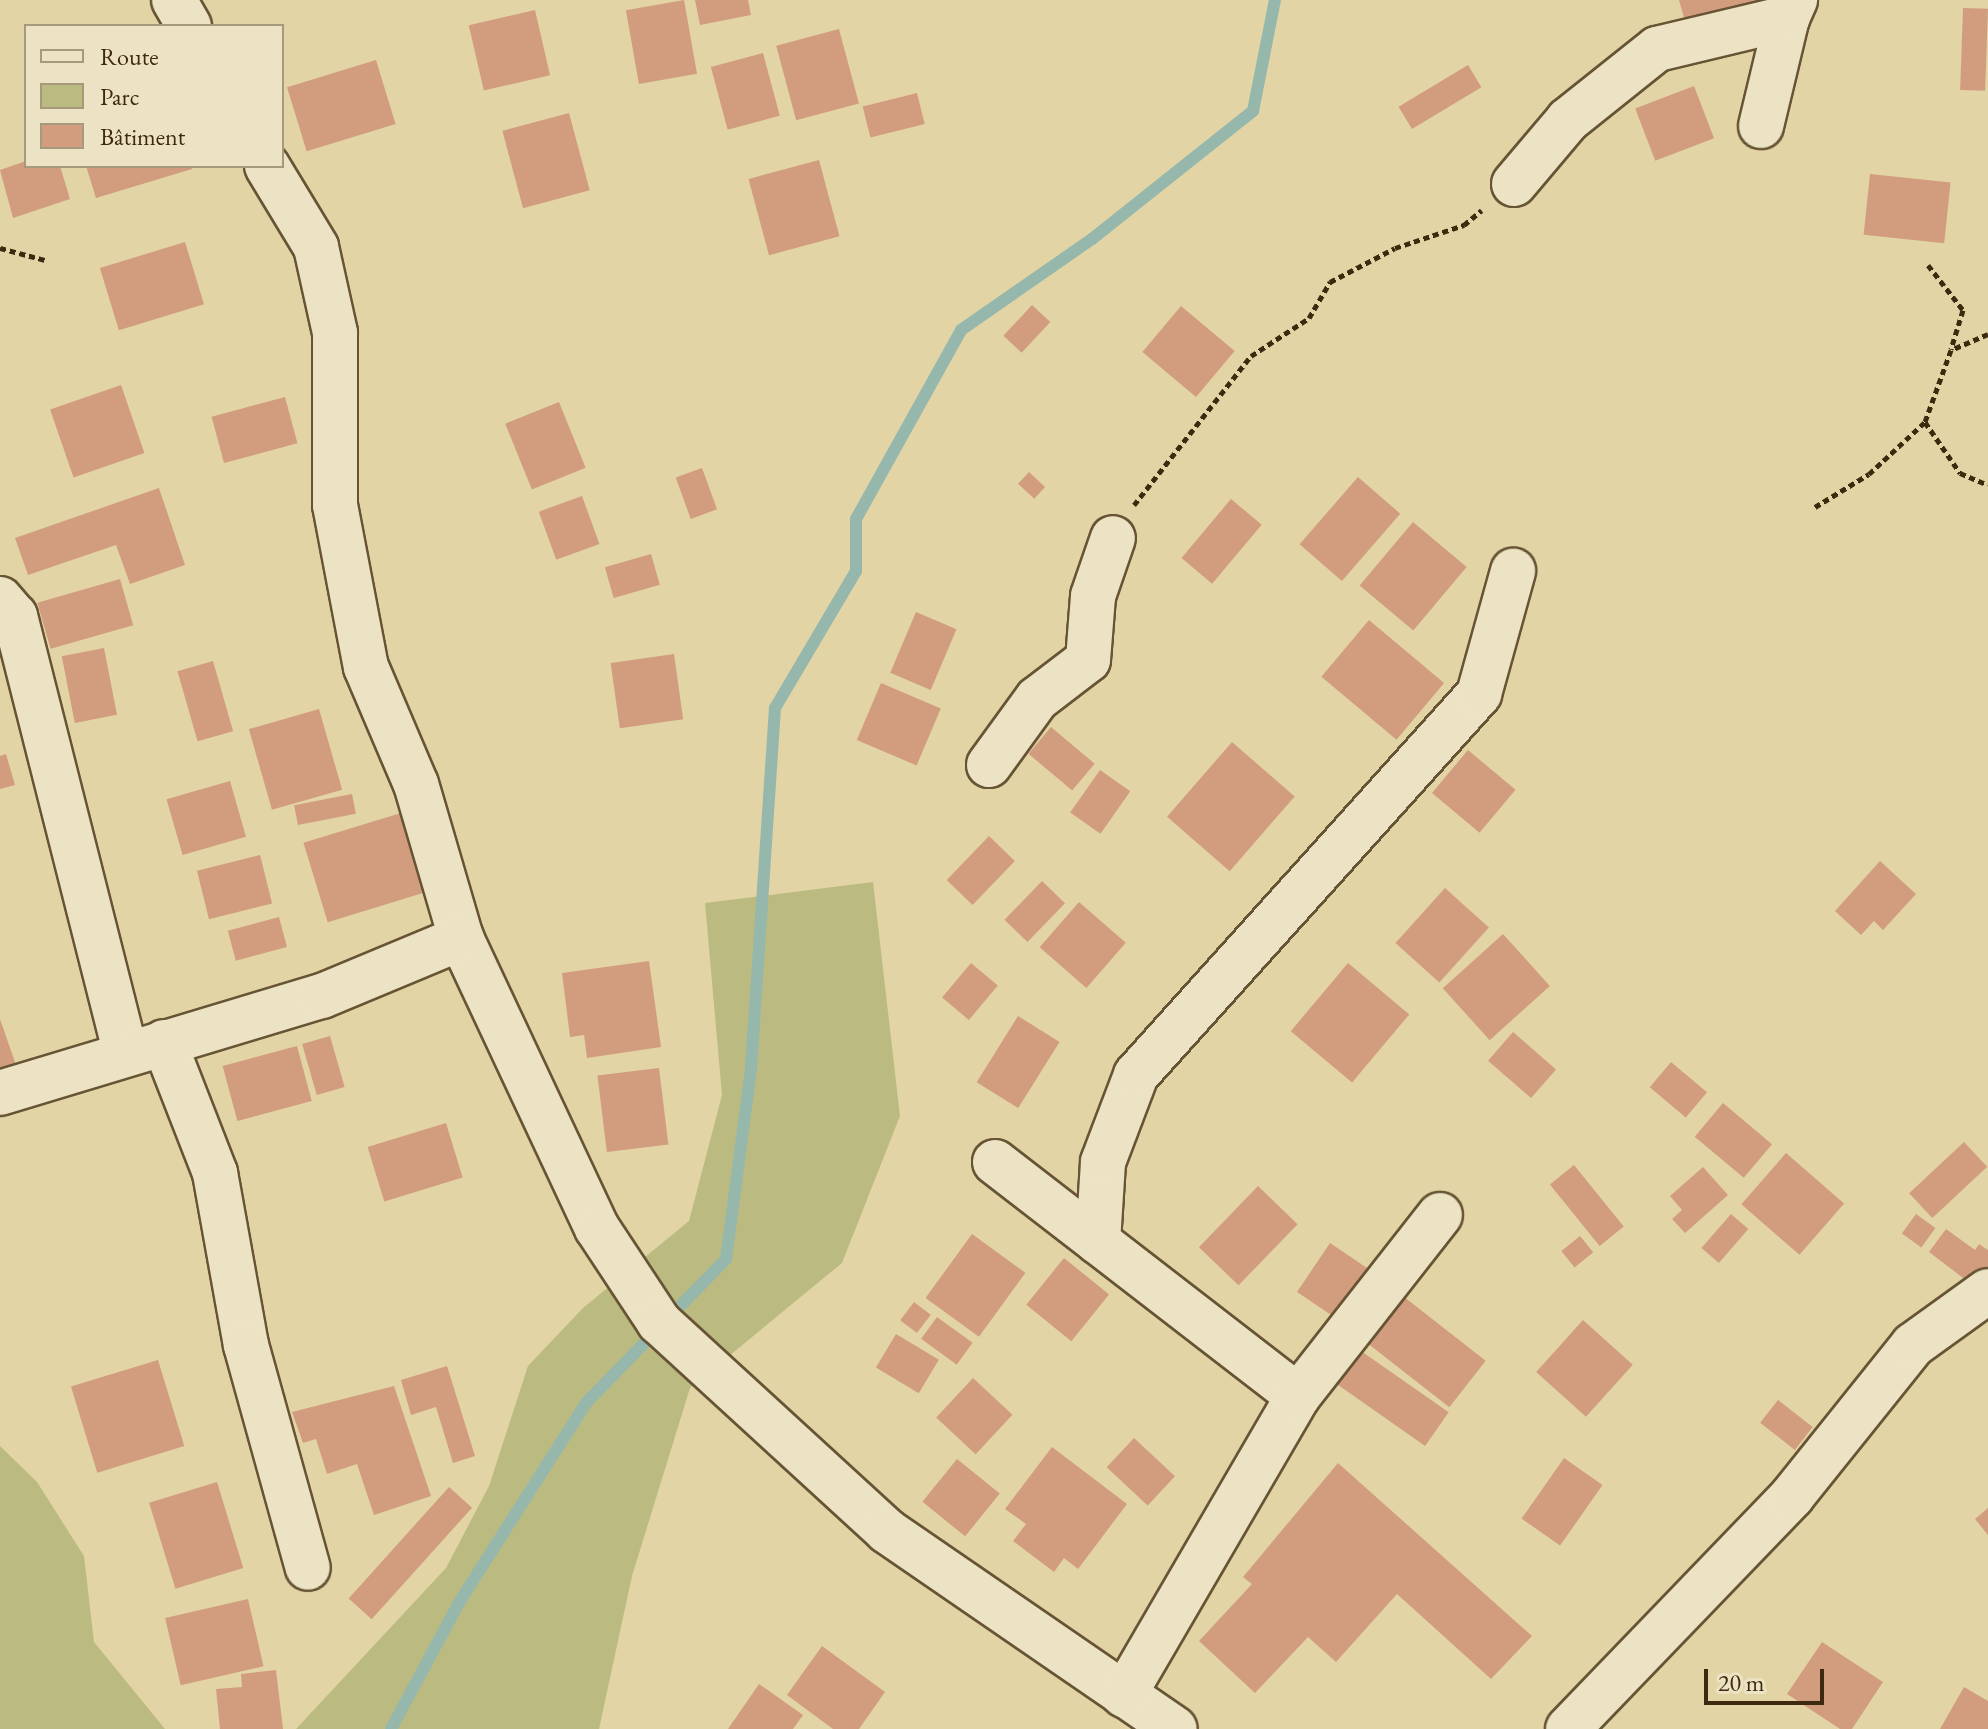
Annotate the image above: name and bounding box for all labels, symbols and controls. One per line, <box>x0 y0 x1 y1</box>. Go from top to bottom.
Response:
legend <box>24 24 284 168</box>
text: Route <box>100 41 159 72</box>
text: Parc <box>100 81 139 112</box>
text: Bâtiment <box>100 121 185 152</box>
scale bar <box>1708 1653 1828 1703</box>
text: 20 m <box>1718 1667 1765 1698</box>

